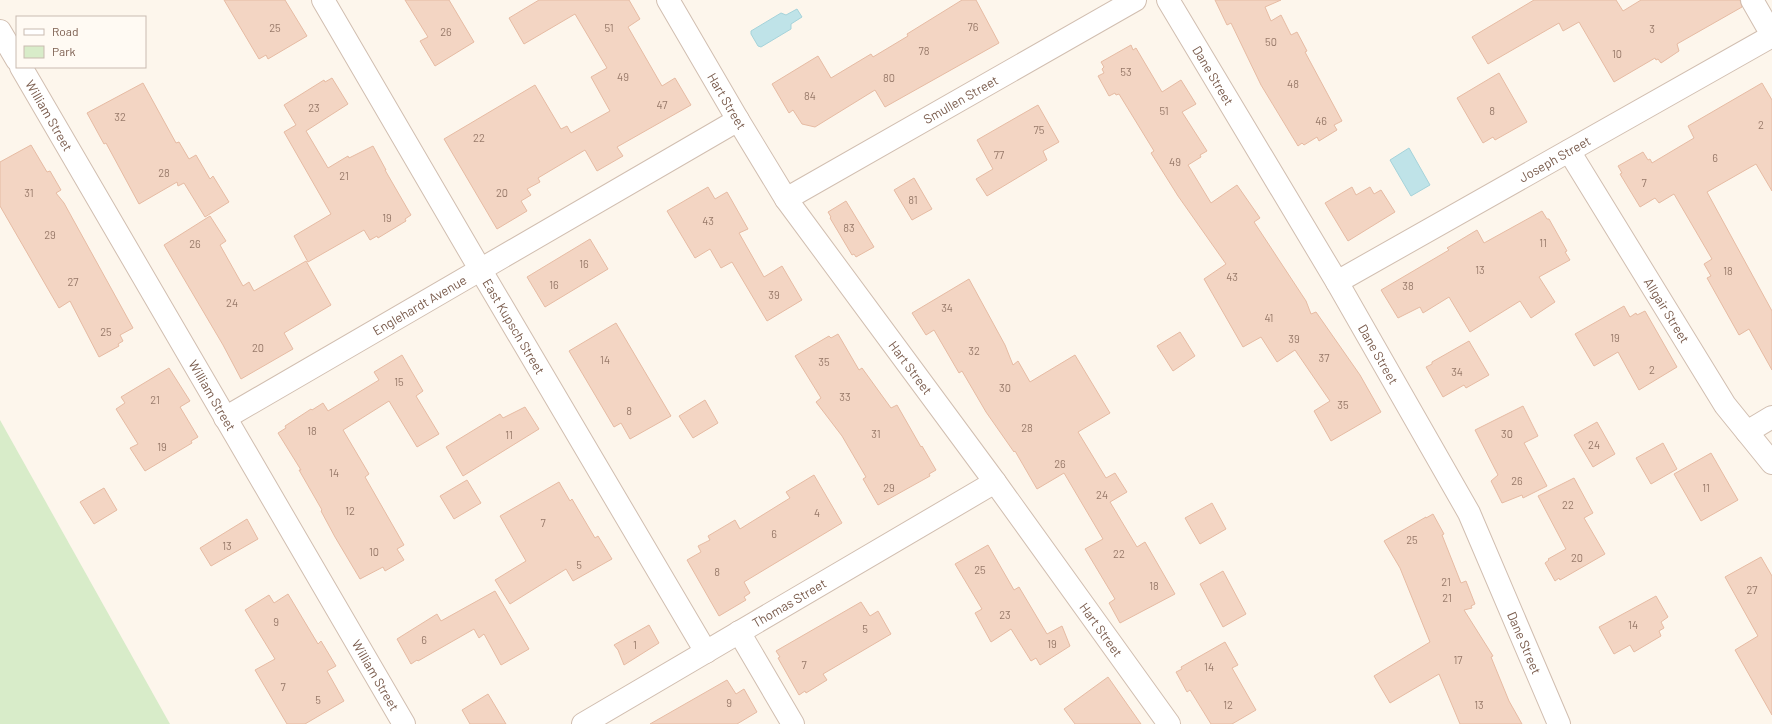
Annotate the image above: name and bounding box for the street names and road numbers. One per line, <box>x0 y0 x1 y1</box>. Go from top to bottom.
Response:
street label: Dane Street <box>1189 43 1237 108</box>
street label: Hart Street <box>704 70 750 132</box>
street label: Smullen Street <box>920 72 1001 127</box>
street label: William Street <box>22 77 76 154</box>
street label: Joseph Street <box>1516 132 1593 186</box>
street label: Englehardt Avenue <box>370 271 469 339</box>
street label: Allgair Street <box>1641 275 1693 346</box>
street label: East Kupsch Street <box>479 276 548 377</box>
street label: Dane Street <box>1355 321 1402 387</box>
street label: Hart Street <box>885 338 936 398</box>
street label: William Street <box>185 357 239 434</box>
street label: Thomas Street <box>749 575 829 631</box>
street label: Hart Street <box>1076 599 1126 660</box>
street label: Dane Street <box>1504 609 1545 677</box>
street label: William Street <box>349 637 403 714</box>

